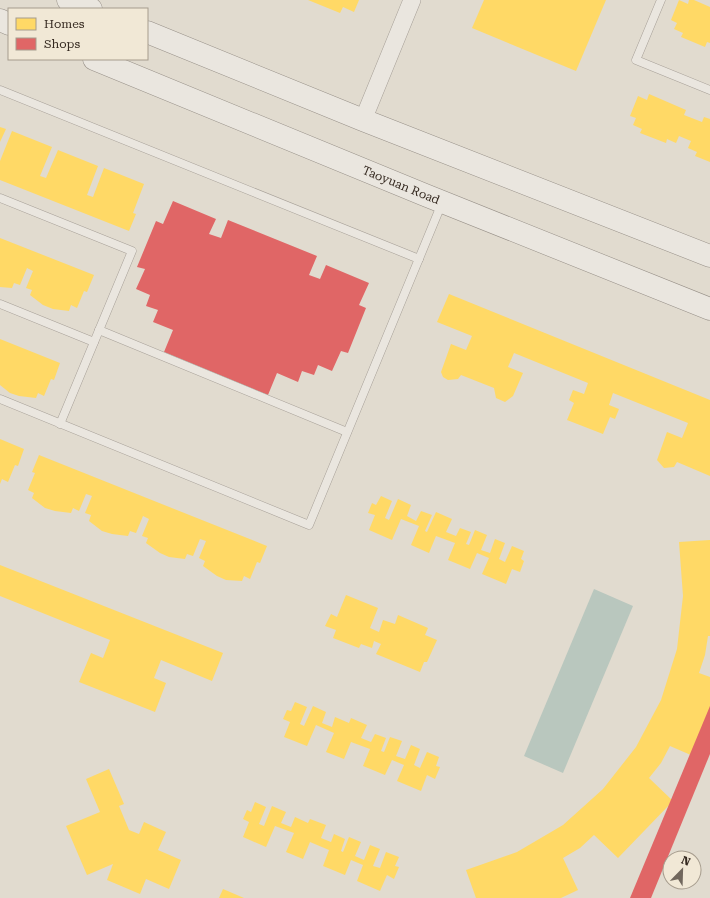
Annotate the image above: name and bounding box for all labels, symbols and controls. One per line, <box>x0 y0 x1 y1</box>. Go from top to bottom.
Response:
legend <box>8 8 148 60</box>
text: Homes <box>44 17 85 31</box>
text: Shops <box>44 37 80 51</box>
street label: Taoyuan Road <box>360 163 442 207</box>
north arrow <box>662 850 702 890</box>
text: N <box>679 854 693 869</box>

